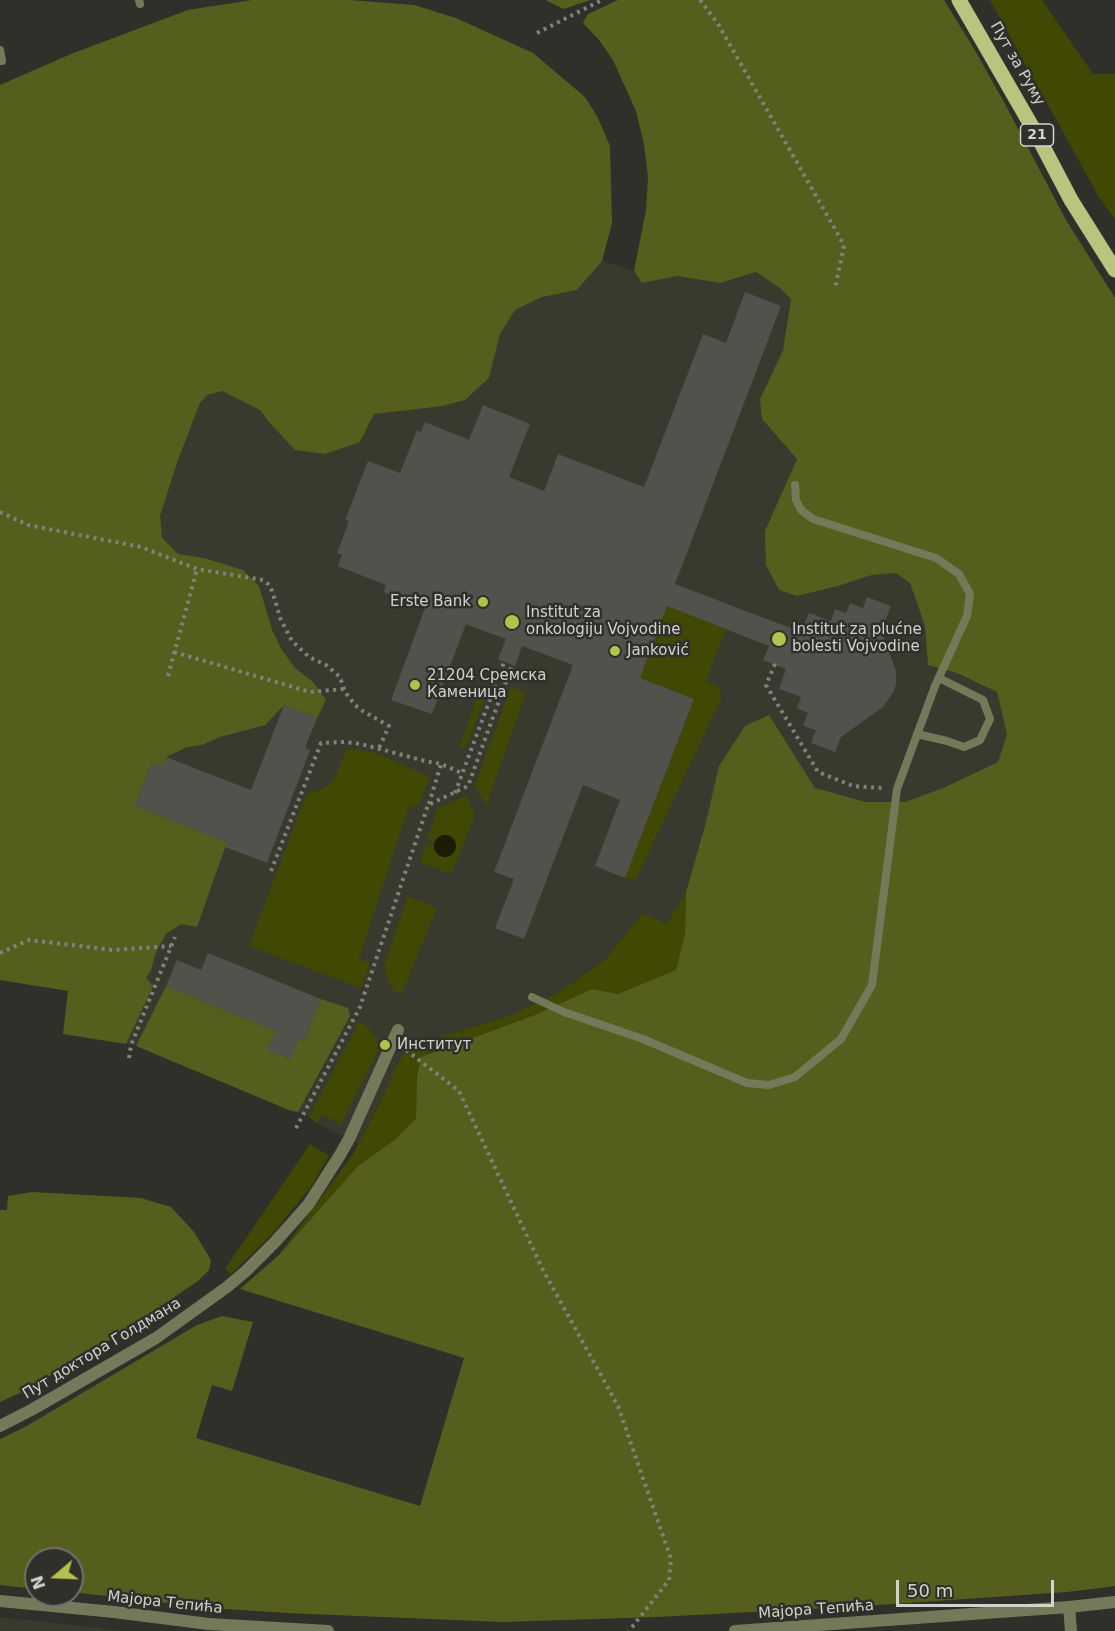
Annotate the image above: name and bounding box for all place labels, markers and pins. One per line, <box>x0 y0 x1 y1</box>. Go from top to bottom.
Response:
place label: Erste Bank <box>390 593 471 611</box>
marker: Erste Bank <box>476 595 490 609</box>
place label: Institut za onkologiju Vojvodine <box>526 604 680 639</box>
marker: Institut za onkologiju Vojvodine <box>503 613 521 631</box>
place label: Institut za plućne bolesti Vojvodine <box>792 621 922 656</box>
marker: Institut za plućne bolesti Vojvodine <box>770 630 788 648</box>
place label: Janković <box>627 642 689 660</box>
marker: Janković <box>608 644 622 658</box>
place label: 21204 Сремска Каменица <box>427 667 547 702</box>
marker: 21204 Сремска Каменица <box>408 678 422 692</box>
place label: Институт <box>397 1036 471 1054</box>
marker: Институт <box>378 1038 392 1052</box>

